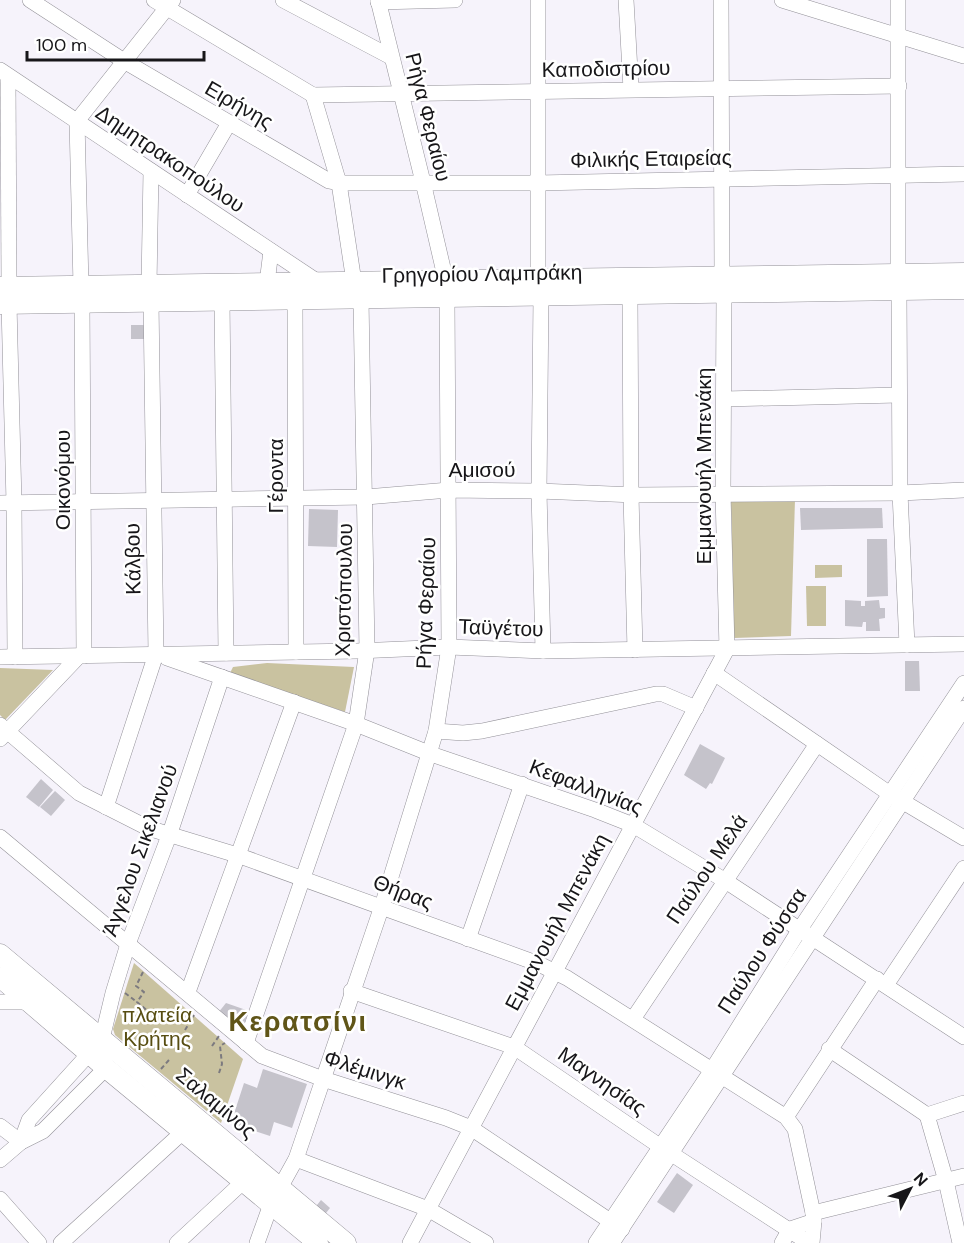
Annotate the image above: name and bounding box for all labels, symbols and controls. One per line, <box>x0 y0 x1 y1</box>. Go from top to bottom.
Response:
scale bar <box>27 24 204 62</box>
text: 100 m <box>36 33 87 57</box>
street label: Ρήγα Φεραίου <box>398 50 458 184</box>
street label: Καποδιστρίου <box>541 54 671 84</box>
street label: Ειρήνης <box>200 74 278 136</box>
street label: Δημητρακοπούλου <box>90 99 250 219</box>
street label: Φιλικής Εταιρείας <box>570 144 732 174</box>
street label: Γρηγορίου Λαμπράκη <box>381 258 583 290</box>
street label: Εμμανουήλ Μπενάκη <box>690 367 718 565</box>
street label: Οικονόμου <box>49 430 77 530</box>
street label: Γέροντα <box>262 438 290 514</box>
street label: Αμισού <box>449 456 515 484</box>
street label: Κάλβου <box>118 523 148 595</box>
street label: Χριστόπουλου <box>329 523 359 657</box>
street label: Ρήγα Φεραίου <box>410 537 442 669</box>
street label: Ταϋγέτου <box>458 613 544 643</box>
street label: Κεφαλληνίας <box>525 753 647 821</box>
street label: Άγγελου Σικελιανού <box>96 760 184 940</box>
street label: Παύλου Μελά <box>660 809 754 929</box>
street label: Εμμανουήλ Μπενάκη <box>498 828 616 1016</box>
street label: Θήρας <box>369 868 437 916</box>
street label: Παύλου Φύσσα <box>711 883 813 1019</box>
park label: πλατεία Κρήτης <box>122 1001 192 1053</box>
district label: Κερατσίνι <box>229 1004 367 1039</box>
street label: Μαγνησίας <box>552 1040 652 1122</box>
street label: Φλέμινγκ <box>320 1044 410 1097</box>
street label: Σαλαμίνος <box>170 1061 262 1145</box>
north arrow <box>880 1159 940 1219</box>
text: N <box>909 1168 932 1191</box>

